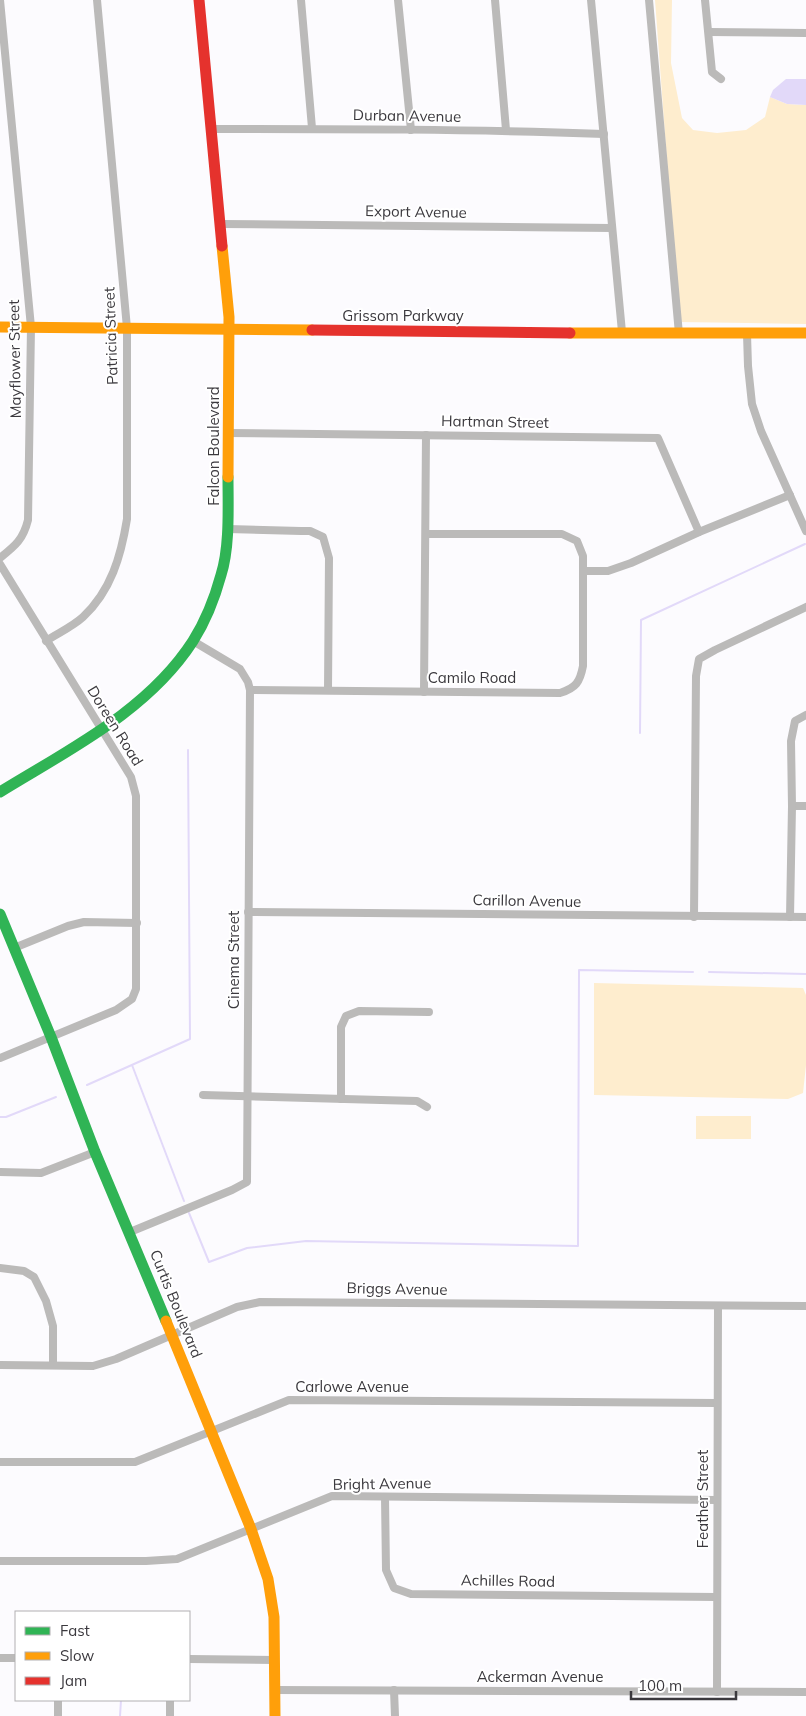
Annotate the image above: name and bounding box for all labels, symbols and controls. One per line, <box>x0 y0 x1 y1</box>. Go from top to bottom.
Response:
street label: Durban Avenue <box>353 105 461 126</box>
street label: Export Avenue <box>365 201 467 222</box>
street label: Patricia Street <box>99 287 122 385</box>
street label: Mayflower Street <box>4 299 25 419</box>
street label: Grissom Parkway <box>342 306 464 325</box>
street label: Falcon Boulevard <box>204 386 223 506</box>
street label: Hartman Street <box>441 411 549 432</box>
street label: Camilo Road <box>428 668 516 687</box>
street label: Doreen Road <box>83 682 148 769</box>
street label: Carillon Avenue <box>472 890 582 911</box>
street label: Cinema Street <box>224 911 243 1009</box>
street label: Curtis Boulevard <box>146 1247 207 1361</box>
street label: Briggs Avenue <box>346 1278 448 1299</box>
street label: Carlowe Avenue <box>295 1377 409 1396</box>
street label: Feather Street <box>693 1450 712 1548</box>
street label: Bright Avenue <box>333 1473 431 1494</box>
street label: Achilles Road <box>461 1570 555 1591</box>
legend <box>15 1611 190 1701</box>
text: Fast <box>60 1621 90 1640</box>
text: Slow <box>60 1646 94 1665</box>
street label: Ackerman Avenue <box>477 1667 603 1686</box>
scale bar <box>631 1668 736 1700</box>
text: Jam <box>60 1671 87 1690</box>
text: 100 m <box>638 1676 682 1695</box>

